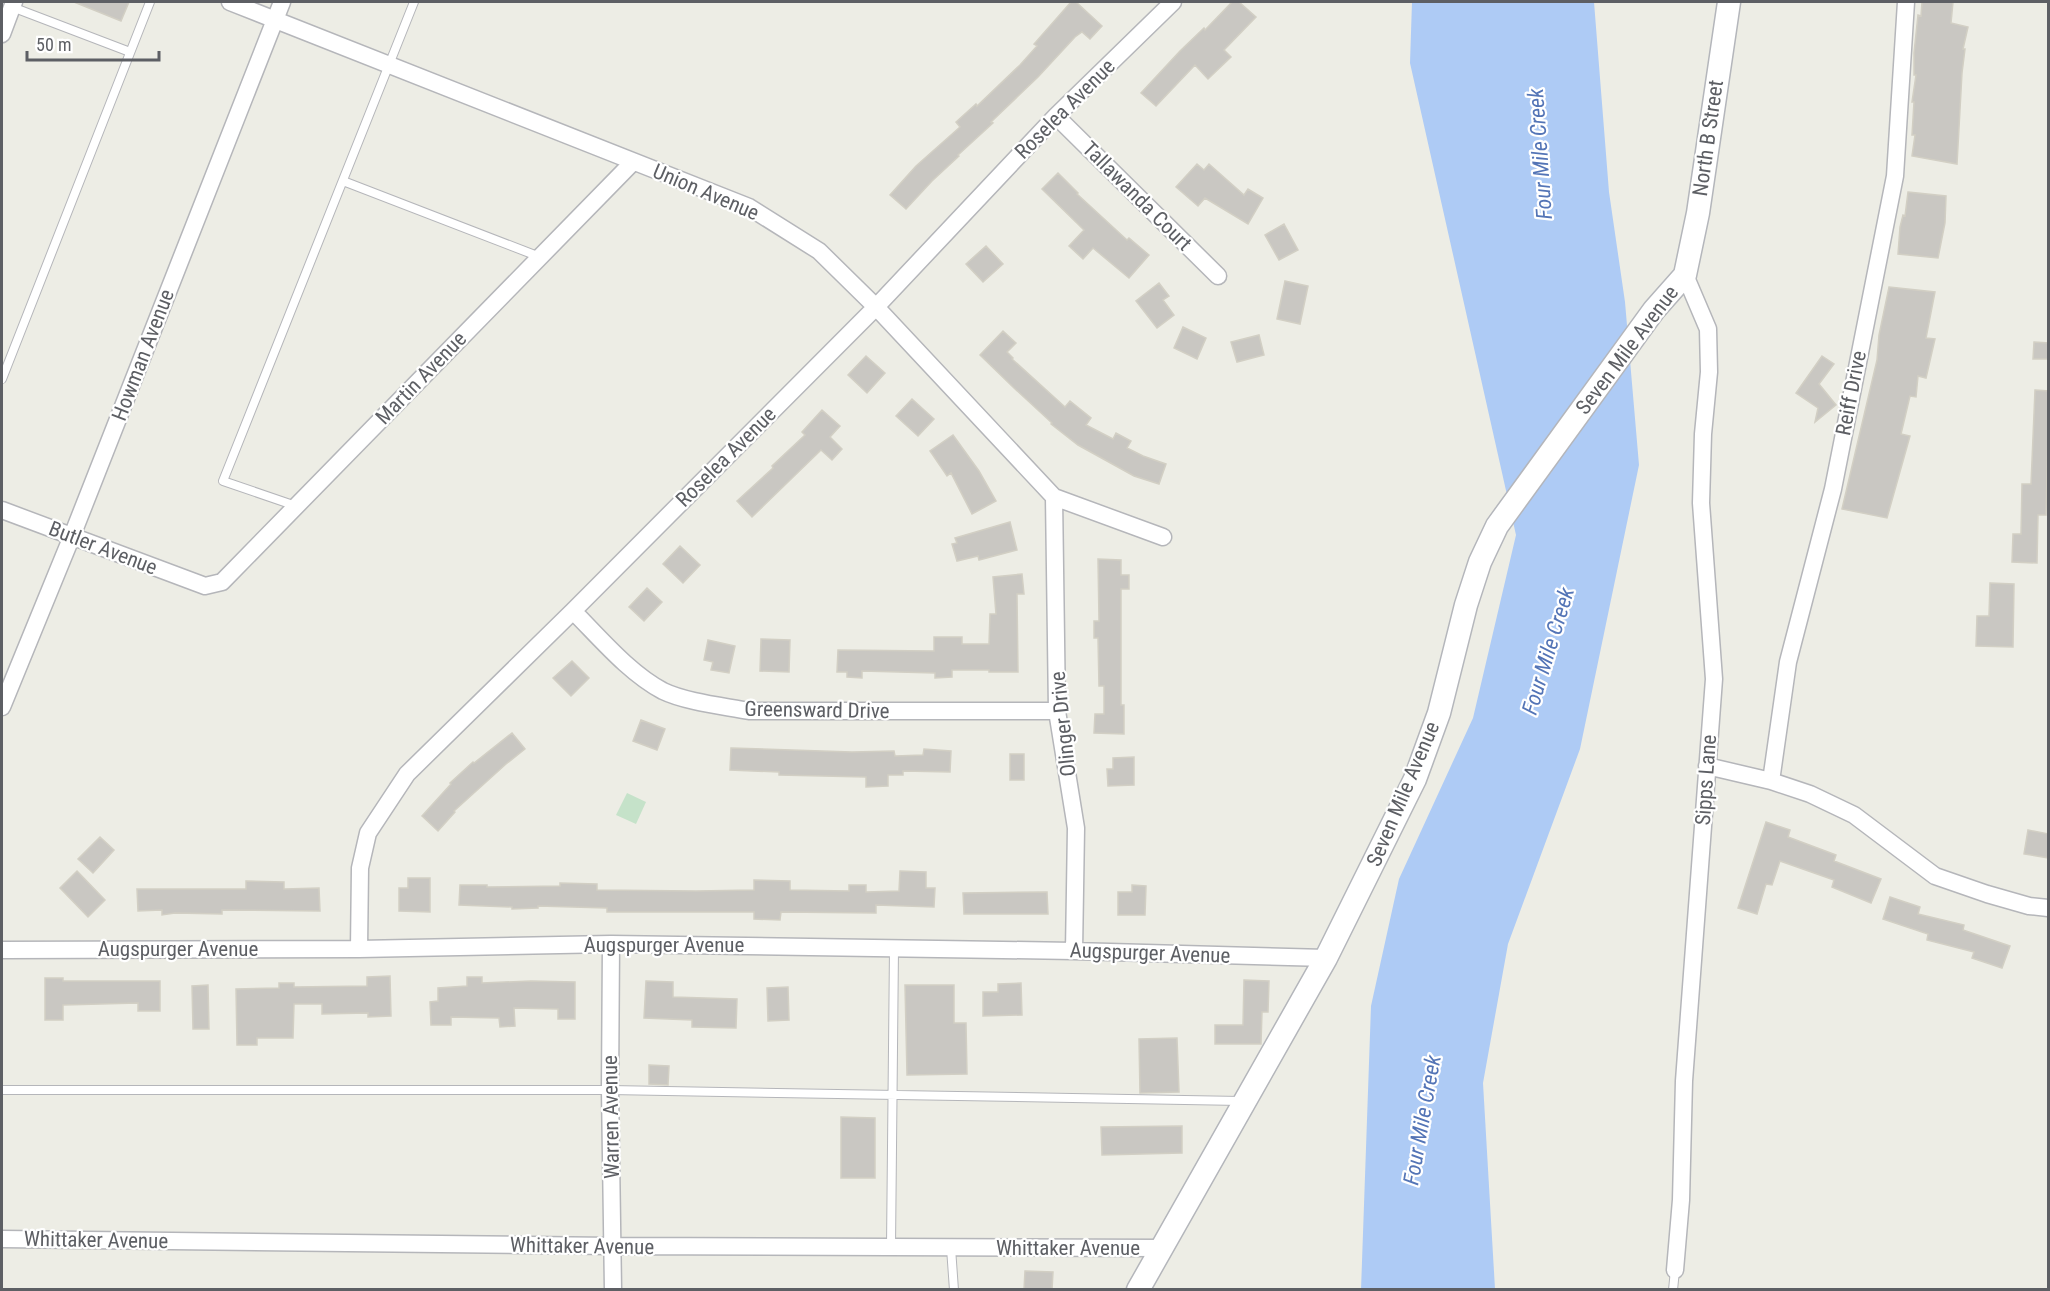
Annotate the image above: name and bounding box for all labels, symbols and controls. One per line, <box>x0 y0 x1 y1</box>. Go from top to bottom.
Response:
scale bar <box>27 24 159 62</box>
text: 50 m <box>36 34 71 55</box>
street label: Roselea Avenue <box>1010 54 1120 164</box>
street label: North B Street <box>1688 78 1728 198</box>
water label: Four Mile Creek <box>1523 87 1557 220</box>
street label: Tallawanda Court <box>1077 136 1197 256</box>
street label: Union Avenue <box>649 159 763 225</box>
street label: Seven Mile Avenue <box>1571 281 1683 419</box>
street label: Howman Avenue <box>107 286 179 424</box>
street label: Martin Avenue <box>371 327 471 429</box>
street label: Reiff Drive <box>1831 348 1871 437</box>
street label: Roselea Avenue <box>671 402 781 512</box>
street label: Butler Avenue <box>45 516 161 580</box>
water label: Four Mile Creek <box>1517 584 1579 718</box>
street label: Olinger Drive <box>1046 670 1080 778</box>
street label: Greensward Drive <box>744 697 890 723</box>
street label: Seven Mile Avenue <box>1362 718 1444 870</box>
street label: Sipps Lane <box>1691 734 1721 826</box>
street label: Augspurger Avenue <box>584 933 744 957</box>
street label: Augspurger Avenue <box>98 937 258 961</box>
street label: Augspurger Avenue <box>1069 938 1231 968</box>
water label: Four Mile Creek <box>1398 1053 1446 1187</box>
street label: Warren Avenue <box>598 1055 624 1179</box>
street label: Whittaker Avenue <box>24 1227 168 1253</box>
street label: Whittaker Avenue <box>510 1233 654 1259</box>
street label: Whittaker Avenue <box>996 1236 1140 1260</box>

